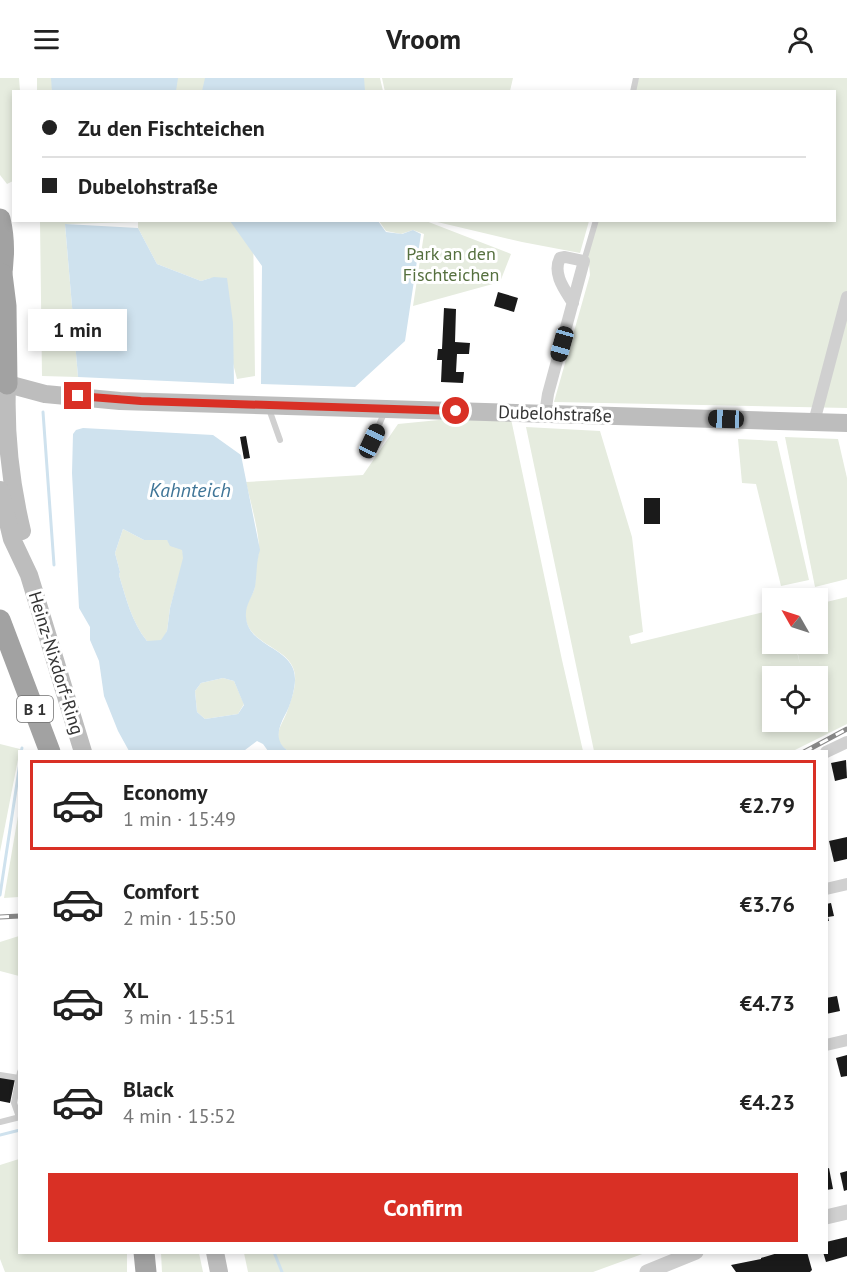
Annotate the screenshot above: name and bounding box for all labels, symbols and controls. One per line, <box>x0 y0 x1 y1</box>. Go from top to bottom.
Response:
text: Vroom <box>386 22 461 56</box>
icon: menu <box>30 23 63 56</box>
icon: person <box>784 23 817 56</box>
text: Zu den Fischteichen <box>78 114 265 142</box>
text: Dubelohstraße <box>78 172 218 200</box>
park label: Park an den Fischteichen <box>403 242 499 286</box>
callout: 1 min <box>28 309 128 351</box>
text: 1 min <box>53 317 102 343</box>
car <box>548 324 576 364</box>
route end <box>64 382 91 409</box>
route start <box>442 397 469 424</box>
street label: Dubelohstraße <box>498 400 612 427</box>
car <box>708 409 744 429</box>
car <box>356 421 388 461</box>
water label: Kahnteich <box>149 477 231 503</box>
street label: Heinz-Nixdorf-Ring <box>24 588 89 737</box>
north arrow <box>762 588 828 654</box>
map controls <box>762 588 828 732</box>
button: locate <box>762 666 828 732</box>
road number: B 1 <box>17 696 53 722</box>
icon: car <box>51 778 105 832</box>
text: Economy <box>123 778 207 806</box>
text: €2.79 <box>740 791 795 819</box>
text: 1 min · 15:49 <box>123 806 236 832</box>
icon: car <box>51 877 105 931</box>
text: Comfort <box>123 877 199 905</box>
text: €3.76 <box>740 890 795 918</box>
text: 2 min · 15:50 <box>123 905 236 931</box>
icon: car <box>51 976 105 1030</box>
text: XL <box>123 976 148 1004</box>
text: €4.73 <box>740 989 795 1017</box>
text: 3 min · 15:51 <box>123 1004 236 1030</box>
icon: car <box>51 1075 105 1129</box>
text: Black <box>123 1075 174 1103</box>
text: €4.23 <box>740 1088 795 1116</box>
text: 4 min · 15:52 <box>123 1103 236 1129</box>
button: Confirm <box>48 1173 798 1242</box>

